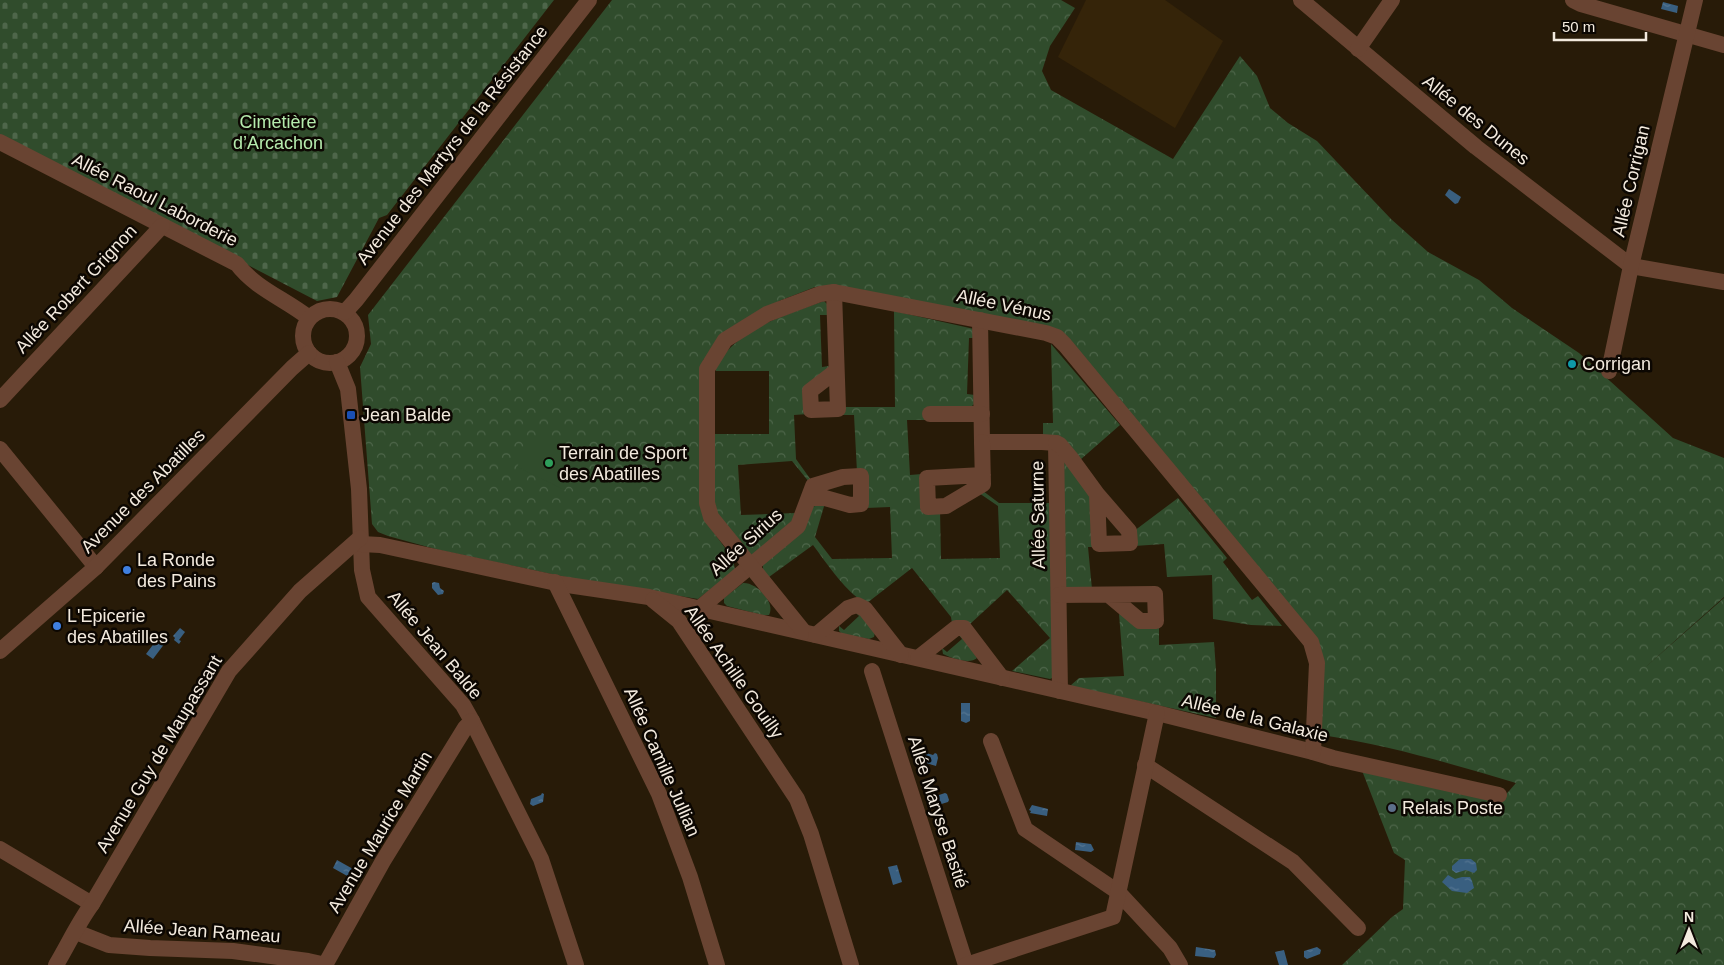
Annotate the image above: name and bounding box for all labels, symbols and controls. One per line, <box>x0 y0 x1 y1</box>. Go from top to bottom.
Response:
scale bar <box>1554 10 1646 42</box>
text: 50 m <box>1562 18 1595 35</box>
street label: Avenue des Martyrs de la Résistance <box>352 21 552 269</box>
street label: Allée des Dunes <box>1419 71 1533 169</box>
park label: Cimetière d’Arcachon <box>233 112 323 153</box>
street label: Allée Corrigan <box>1608 123 1654 239</box>
street label: Allée Raoul Laborderie <box>69 150 241 250</box>
street label: Allée Robert Grignon <box>11 221 141 357</box>
street label: Allée Vénus <box>955 285 1053 325</box>
place label: Corrigan <box>1582 354 1651 374</box>
marker: Corrigan <box>1566 358 1578 370</box>
place label: Jean Balde <box>361 405 451 425</box>
marker: Jean Balde <box>345 409 357 421</box>
street label: Avenue des Abatilles <box>77 425 209 557</box>
place label: Terrain de Sport des Abatilles <box>559 443 687 484</box>
marker: Terrain de Sport des Abatilles <box>543 457 555 469</box>
street label: Allée Saturne <box>1027 461 1049 569</box>
street label: Allée Sirius <box>706 504 786 580</box>
place label: La Ronde des Pains <box>137 550 216 591</box>
marker: La Ronde des Pains <box>121 564 133 576</box>
street label: Allée Jean Balde <box>384 587 486 703</box>
street label: Allée Achille Gouilly <box>681 602 787 742</box>
place label: L'Epicerie des Abatilles <box>67 606 168 647</box>
marker: L'Epicerie des Abatilles <box>51 620 63 632</box>
street label: Avenue Guy de Maupassant <box>92 652 226 856</box>
street label: Allée Camille Jullian <box>620 684 704 840</box>
street label: Allée de la Galaxie <box>1180 690 1330 746</box>
street label: Allée Maryse Bastié <box>904 733 972 891</box>
street label: Avenue Maurice Martin <box>324 748 436 916</box>
place label: Relais Poste <box>1402 798 1503 818</box>
marker: Relais Poste <box>1386 802 1398 814</box>
north arrow <box>1664 905 1714 955</box>
text: N <box>1684 909 1694 925</box>
street label: Allée Jean Rameau <box>123 916 281 946</box>

